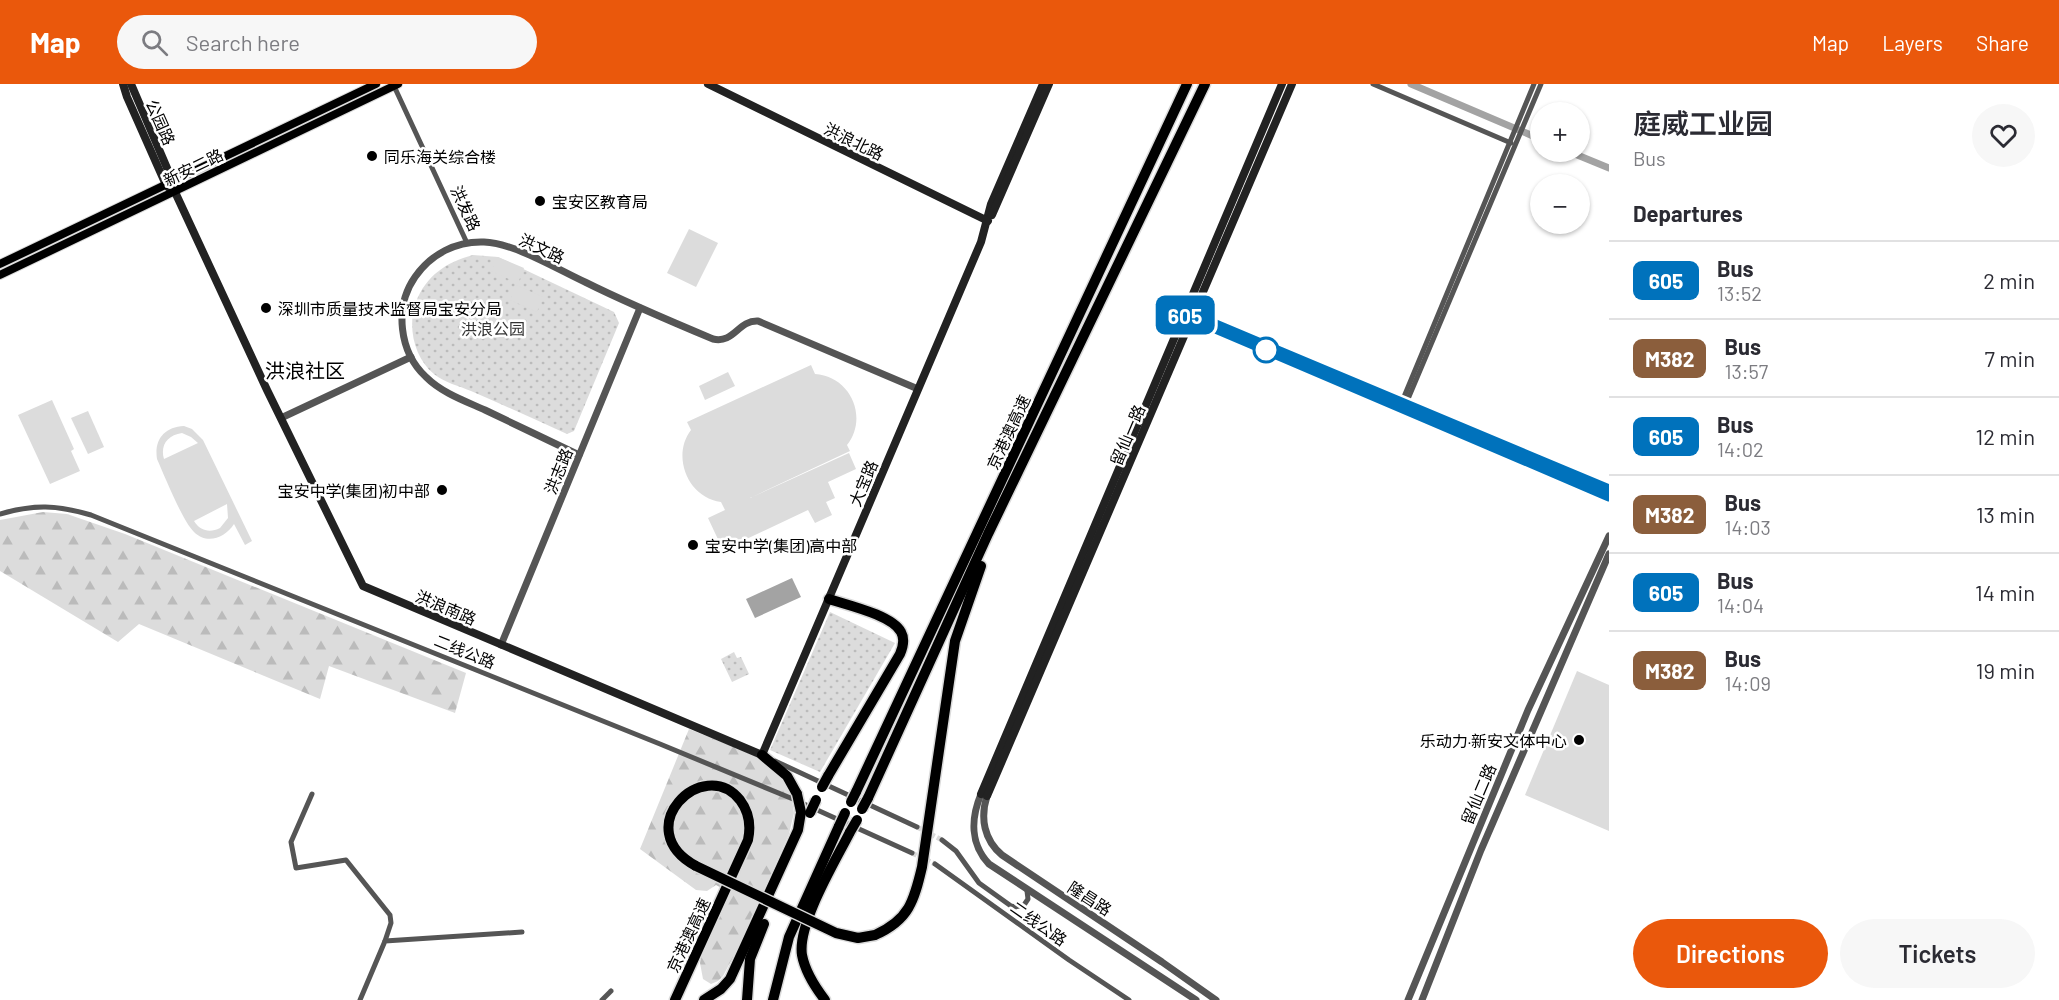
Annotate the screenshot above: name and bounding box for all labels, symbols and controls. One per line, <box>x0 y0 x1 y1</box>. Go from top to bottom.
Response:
search box <box>117 15 537 69</box>
text: Map <box>30 25 81 59</box>
icon: search <box>138 26 171 59</box>
text: Search here <box>186 29 300 55</box>
text: Map <box>1812 30 1849 55</box>
text: Layers <box>1882 30 1943 55</box>
text: Share <box>1976 30 2029 55</box>
street label: 公园路 <box>143 96 179 148</box>
map controls <box>1530 102 1590 234</box>
button: + <box>1530 102 1590 162</box>
button: heart <box>1972 104 2035 167</box>
text: 庭威工业园 <box>1633 106 1773 140</box>
street label: 洪浪北路 <box>821 118 887 164</box>
street label: 新安二路 <box>160 144 226 190</box>
text: Bus <box>1633 146 1666 170</box>
place label: 同乐海关综合楼 <box>384 147 496 166</box>
marker: 同乐海关综合楼 <box>365 149 379 163</box>
button: − <box>1530 174 1590 234</box>
street label: 洪发路 <box>447 182 485 234</box>
place label: 宝安区教育局 <box>552 192 648 211</box>
marker: 宝安区教育局 <box>533 194 547 208</box>
text: Departures <box>1633 200 1743 226</box>
street label: 洪文路 <box>516 229 568 267</box>
text: Bus <box>1717 255 1754 281</box>
text: 2 min <box>1983 267 2035 293</box>
text: 605 <box>1649 268 1683 293</box>
text: 13:52 <box>1717 281 1762 305</box>
line badge: 605 <box>1150 296 1220 334</box>
place label: 深圳市质量技术监督局宝安分局 <box>278 299 502 318</box>
marker: 深圳市质量技术监督局宝安分局 <box>259 301 273 315</box>
text: 605 <box>1168 303 1202 328</box>
park label: 洪浪公园 <box>461 319 525 338</box>
text: Bus <box>1724 333 1761 359</box>
unlabelled marker <box>1253 337 1279 363</box>
text: 7 min <box>1985 345 2035 371</box>
text: M382 <box>1645 346 1694 371</box>
district label: 洪浪社区 <box>265 358 345 382</box>
text: 13:57 <box>1724 359 1768 383</box>
street label: 京港澳高速 <box>982 392 1034 472</box>
street label: 留仙一路 <box>1106 402 1148 468</box>
text: Bus <box>1717 411 1754 437</box>
text: 12 min <box>1975 423 2035 449</box>
text: 605 <box>1649 424 1683 449</box>
text: 14:02 <box>1717 437 1764 461</box>
street label: 洪志路 <box>540 445 576 497</box>
street label: 大宝路 <box>845 457 881 509</box>
place label: 宝安中学(集团)初中部 <box>278 481 430 500</box>
marker: 宝安中学(集团)初中部 <box>435 483 449 497</box>
text: Bus <box>1724 489 1761 515</box>
text: 13 min <box>1976 501 2035 527</box>
text: M382 <box>1645 502 1694 527</box>
text: 14:03 <box>1724 515 1771 539</box>
place label: 宝安中学(集团)高中部 <box>705 536 857 555</box>
marker: 宝安中学(集团)高中部 <box>686 538 700 552</box>
text: Bus <box>1717 567 1754 593</box>
text: 14 min <box>1975 579 2035 605</box>
text: 605 <box>1649 580 1683 605</box>
street label: 洪浪南路 <box>413 586 479 628</box>
text: 14:04 <box>1717 593 1764 617</box>
street label: 二线公路 <box>432 630 498 672</box>
text: Bus <box>1724 645 1761 671</box>
text: 19 min <box>1976 657 2035 683</box>
text: M382 <box>1645 658 1694 683</box>
text: 14:09 <box>1724 671 1771 695</box>
place label: 乐动力·新安文体中心 <box>1420 731 1567 750</box>
marker: 乐动力·新安文体中心 <box>1572 733 1586 747</box>
street label: 留仙二路 <box>1457 761 1499 827</box>
street label: 隆昌路 <box>1065 877 1115 919</box>
street label: 京港澳高速 <box>662 895 714 975</box>
street label: 二线公路 <box>1007 897 1071 949</box>
button: Directions <box>1633 919 1828 988</box>
button: Tickets <box>1840 919 2035 988</box>

